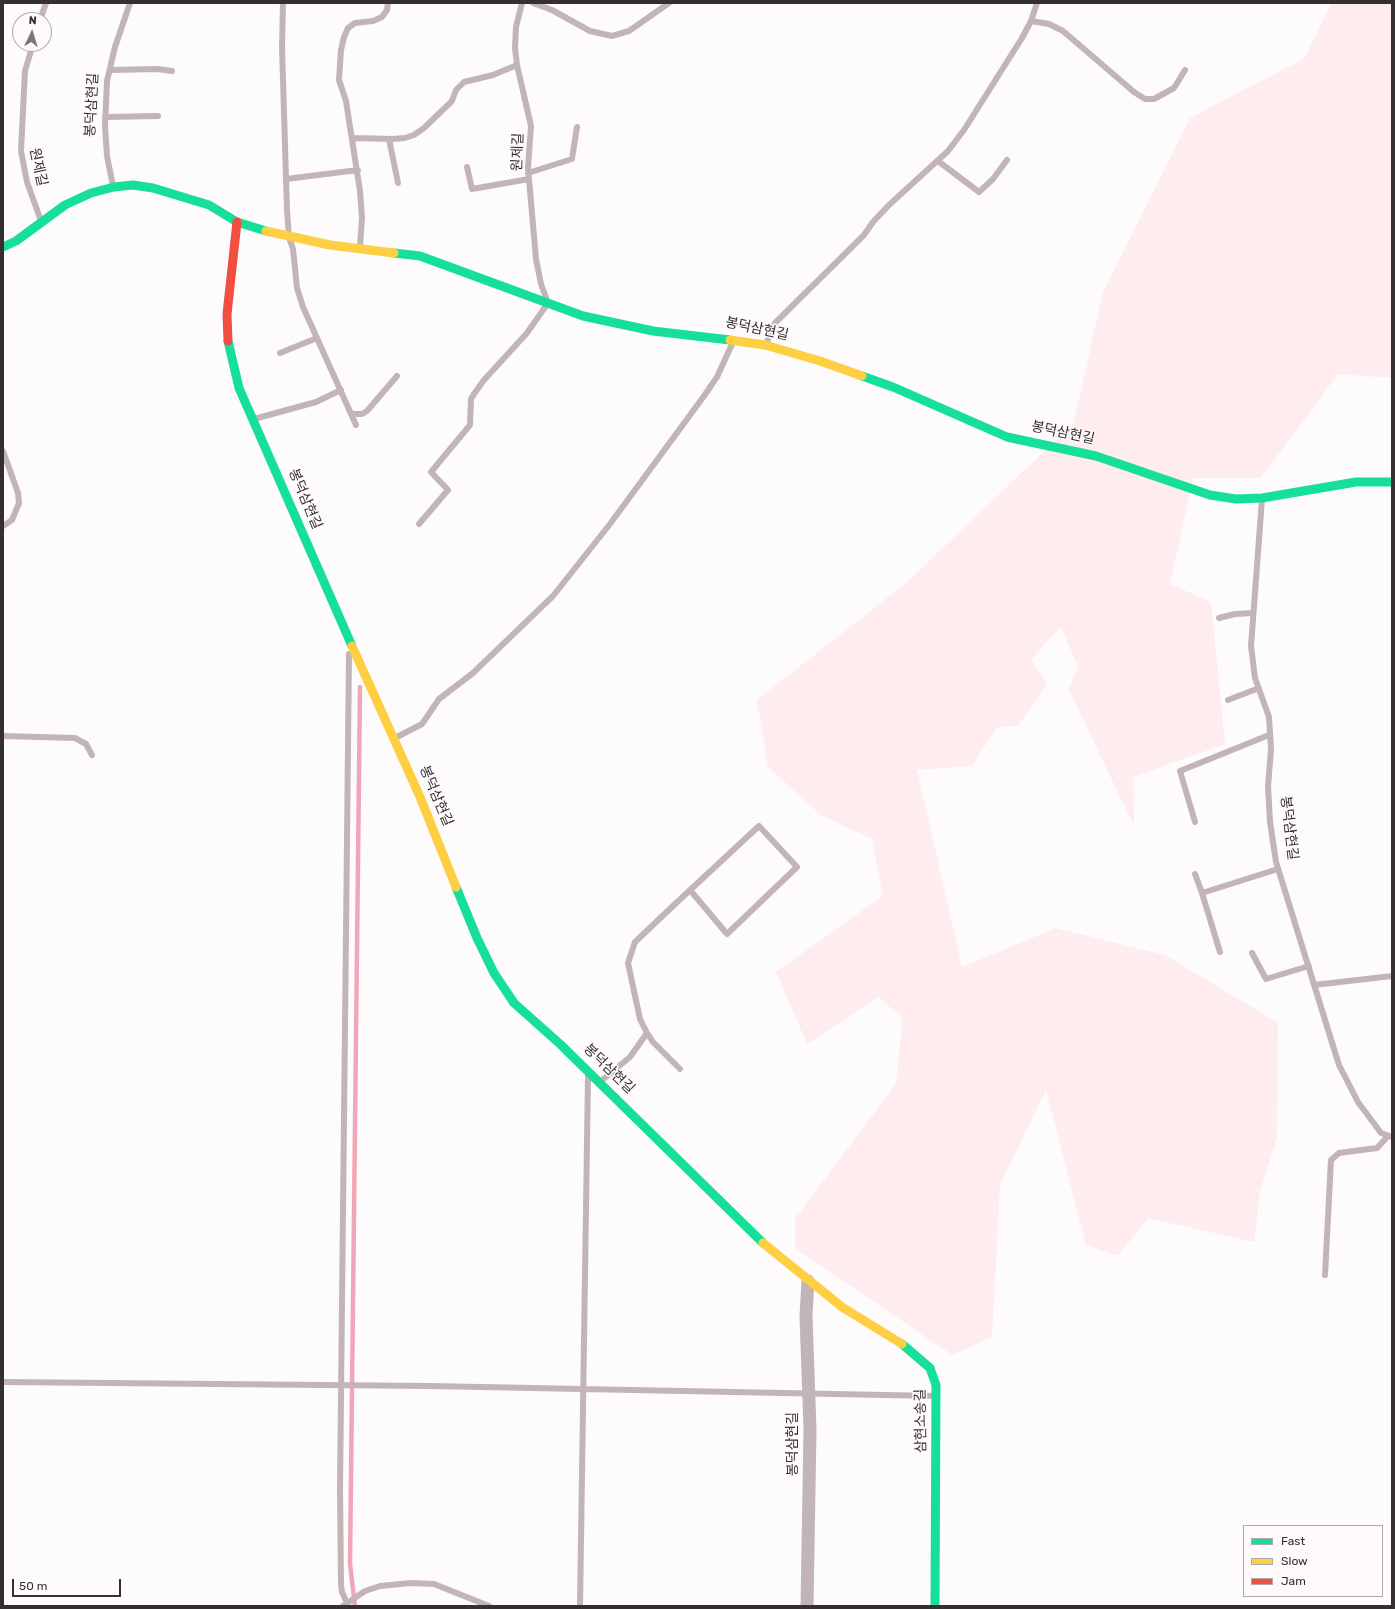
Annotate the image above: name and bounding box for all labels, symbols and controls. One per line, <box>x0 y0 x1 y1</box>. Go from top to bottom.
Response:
north arrow <box>12 12 52 52</box>
text: N <box>28 14 37 27</box>
street label: 봉덕삼현길 <box>82 72 102 138</box>
street label: 원제길 <box>509 132 527 172</box>
street label: 원제길 <box>26 146 50 188</box>
street label: 봉덕삼현길 <box>724 314 790 344</box>
street label: 봉덕삼현길 <box>1030 418 1096 448</box>
street label: 봉덕삼현길 <box>285 466 325 532</box>
street label: 봉덕삼현길 <box>416 763 456 829</box>
street label: 봉덕삼현길 <box>1277 795 1301 861</box>
street label: 봉덕삼현길 <box>580 1041 638 1097</box>
street label: 삼현소송길 <box>912 1389 930 1453</box>
street label: 봉덕삼현길 <box>785 1412 801 1476</box>
legend <box>1243 1525 1383 1597</box>
text: Fast <box>1281 1534 1305 1548</box>
text: Slow <box>1281 1554 1308 1568</box>
scale bar <box>14 1571 123 1597</box>
text: Jam <box>1281 1574 1306 1588</box>
text: 50 m <box>19 1579 47 1593</box>

